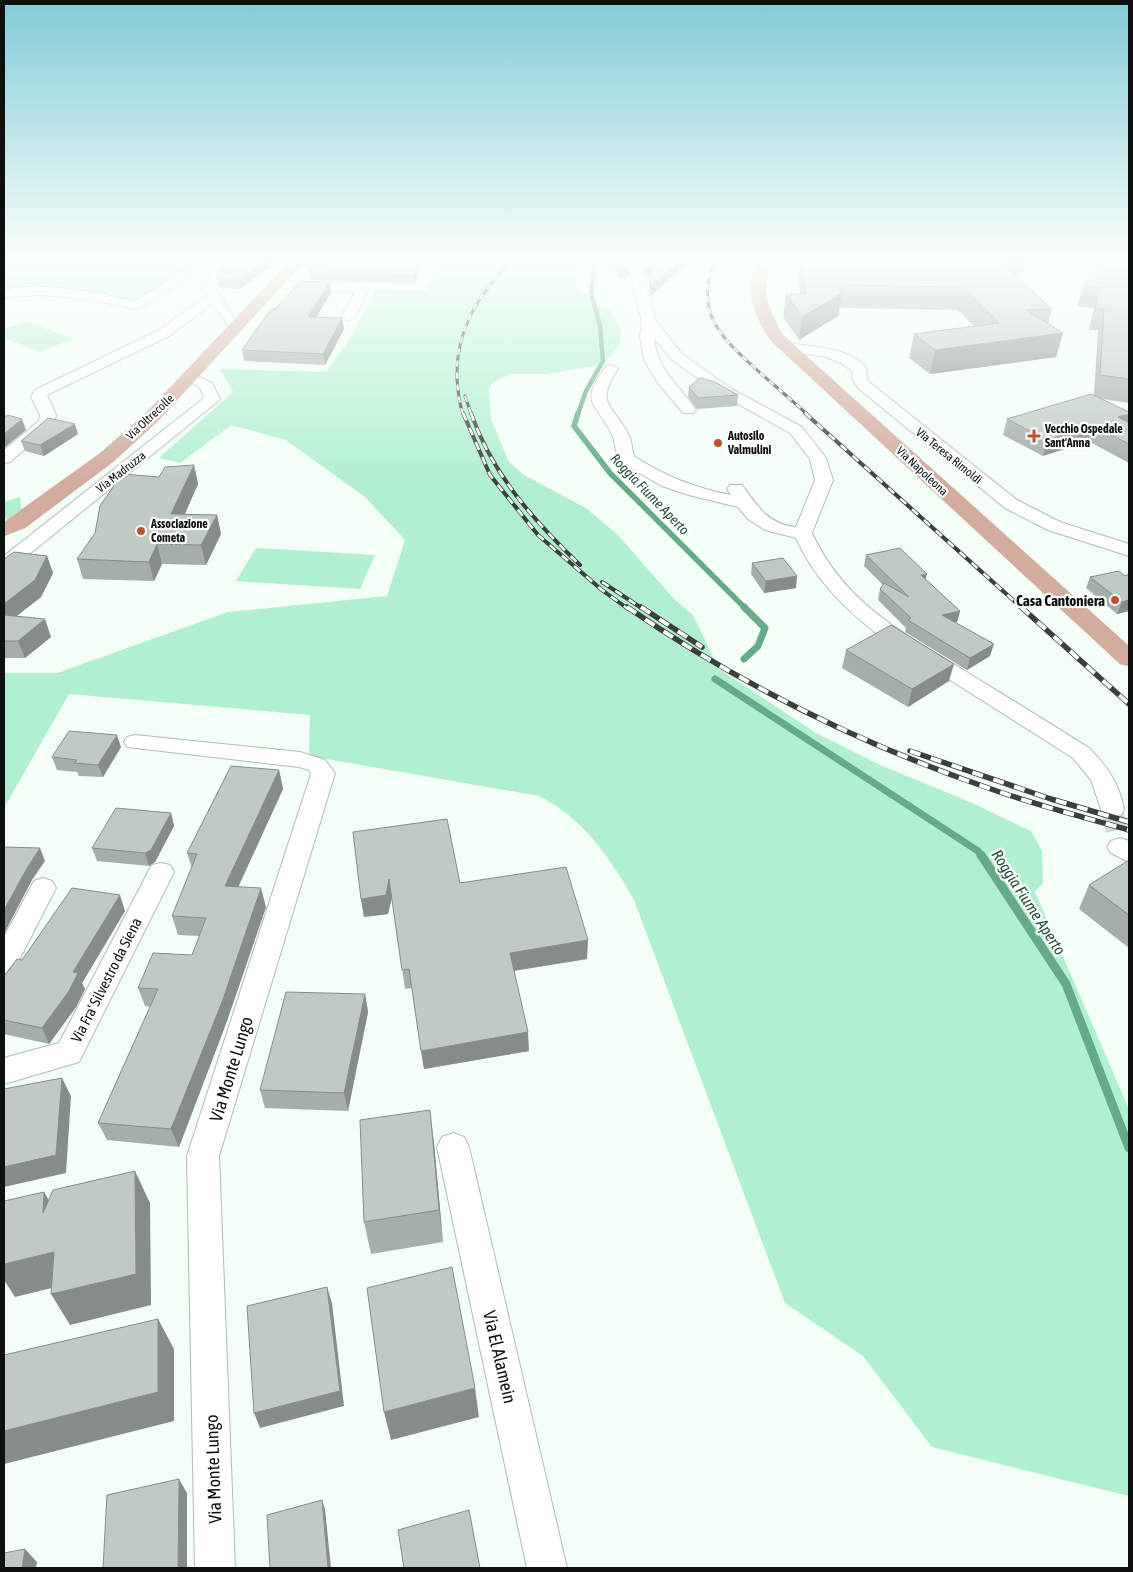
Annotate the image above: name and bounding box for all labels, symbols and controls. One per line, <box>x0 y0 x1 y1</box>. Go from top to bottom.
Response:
street label: Via Oltrecolle <box>123 391 177 443</box>
place label: Vecchio Ospedale Sant'Anna <box>1044 422 1123 450</box>
street label: Via Teresa Rimoldi <box>913 425 985 487</box>
place label: Autosilo Valmulini <box>727 429 771 457</box>
marker: Vecchio Ospedale Sant'Anna <box>1027 429 1041 443</box>
marker: Autosilo Valmulini <box>712 437 724 449</box>
street label: Via Napoleona <box>893 444 951 498</box>
street label: Via Madruzza <box>94 448 148 496</box>
water label: Roggia Fiume Aperto <box>607 450 693 538</box>
place label: Associazione Cometa <box>150 517 208 545</box>
marker: Associazione Cometa <box>135 525 147 537</box>
place label: Casa Cantoniera <box>1016 592 1105 609</box>
marker: Casa Cantoniera <box>1109 594 1121 606</box>
water label: Roggia Fiume Aperto <box>987 846 1070 958</box>
street label: Via Fra' Silvestro da Siena <box>67 915 145 1045</box>
street label: Via Monte Lungo <box>205 1014 257 1124</box>
street label: Via El Alamein <box>479 1309 521 1405</box>
street label: Via Monte Lungo <box>201 1414 225 1524</box>

